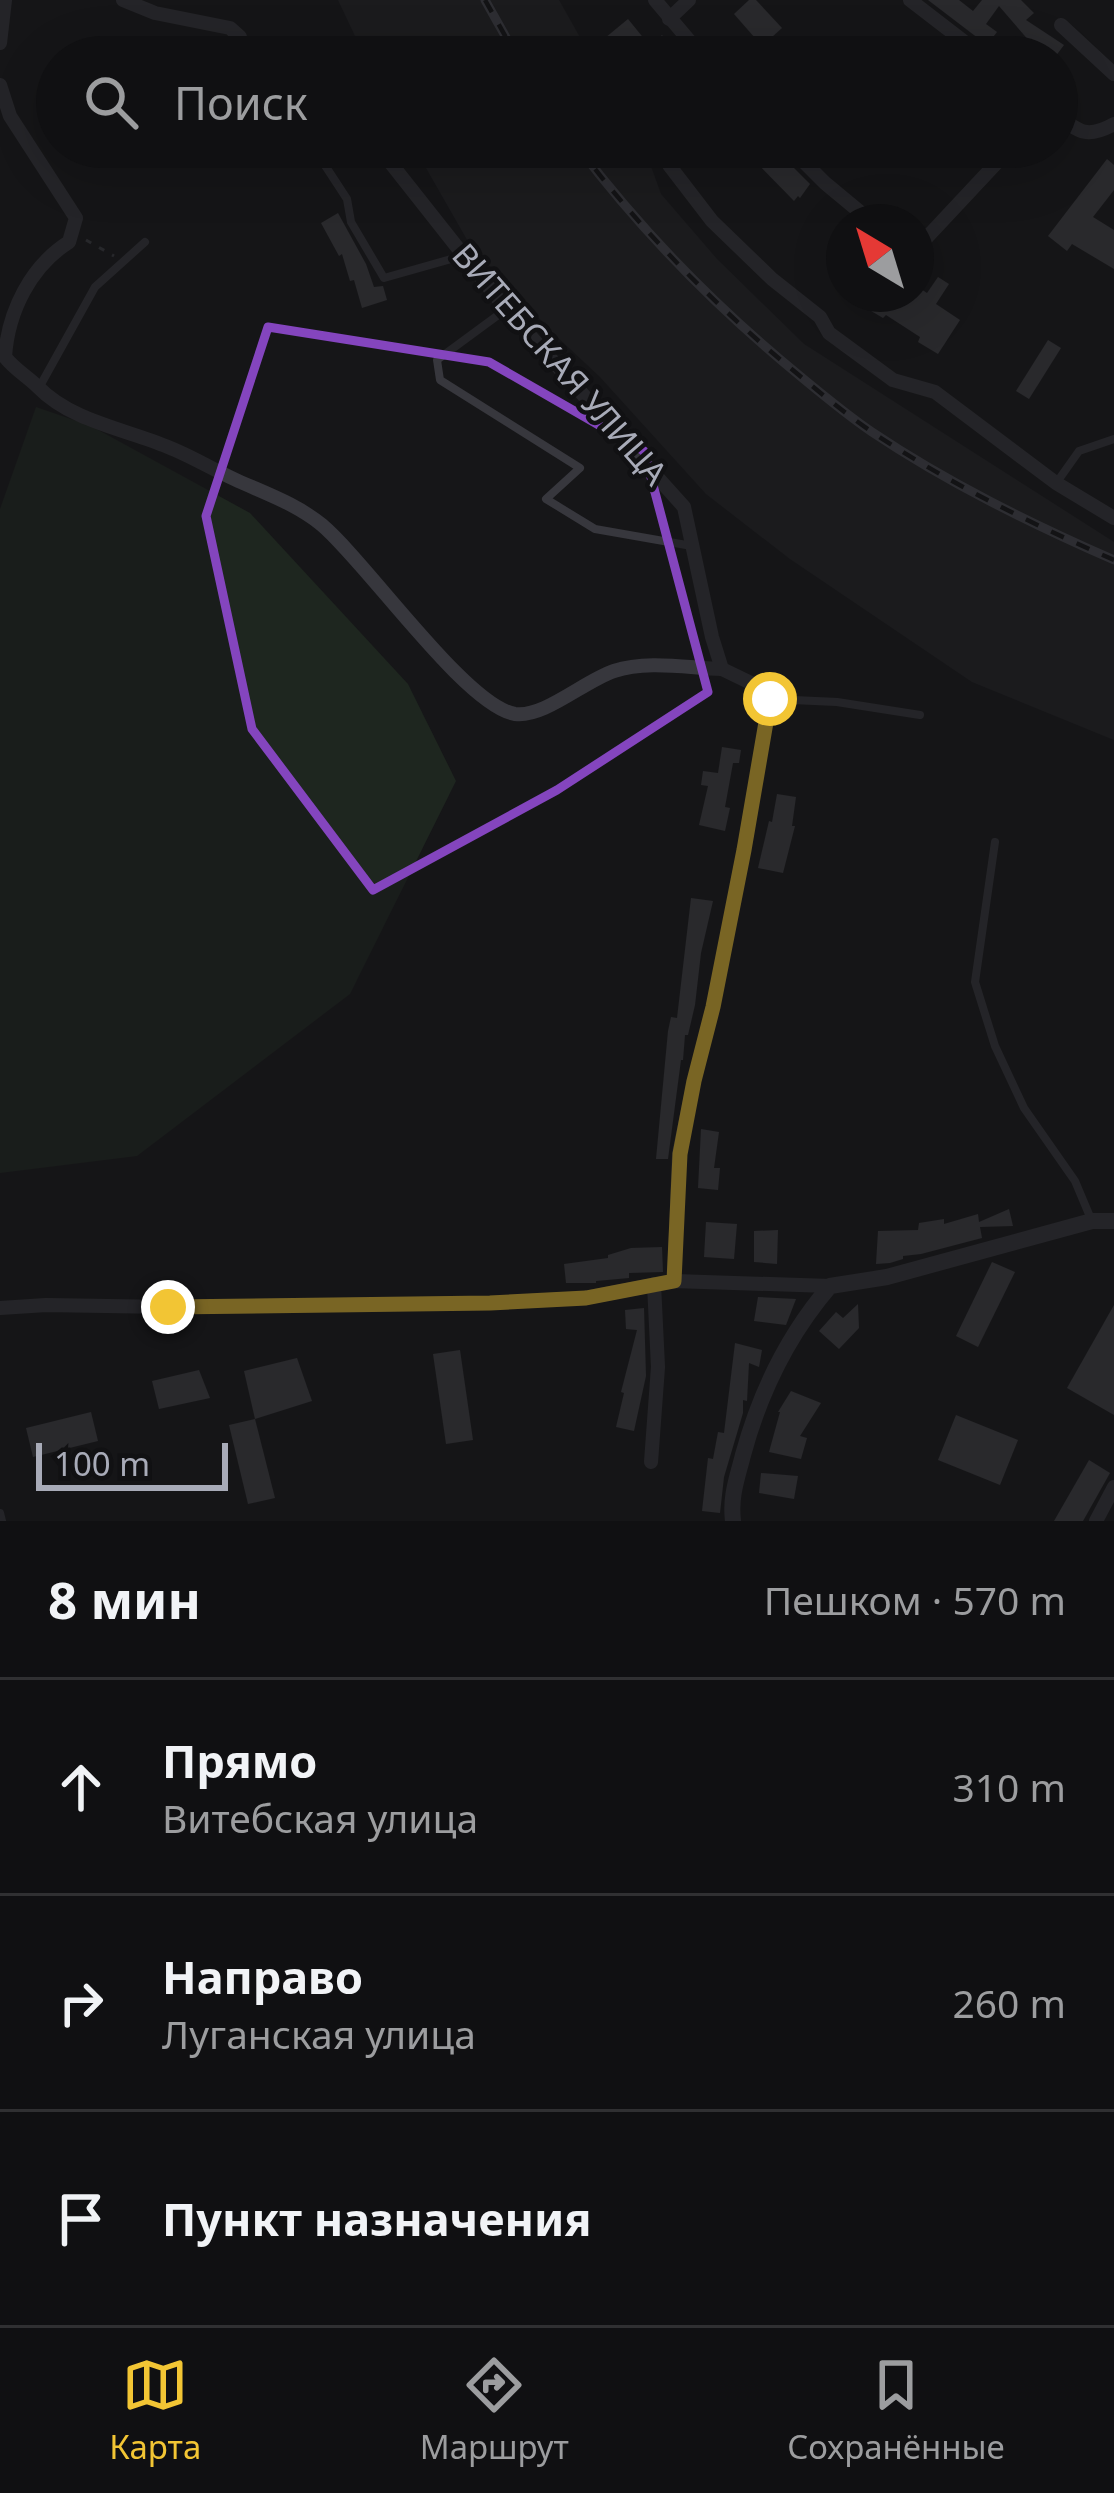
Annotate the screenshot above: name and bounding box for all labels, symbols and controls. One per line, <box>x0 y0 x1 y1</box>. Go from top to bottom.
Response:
search box <box>36 36 1078 168</box>
icon: search <box>78 69 144 135</box>
text: Поиск <box>174 72 308 133</box>
north arrow <box>826 204 934 312</box>
street label: ВИТЕБСКАЯ УЛИЦА <box>443 233 679 495</box>
route start <box>743 672 797 726</box>
route end <box>141 1280 195 1334</box>
scale bar <box>36 1437 228 1490</box>
text: 100 m <box>54 1441 150 1486</box>
text: 8 мин <box>48 1564 201 1634</box>
text: Пешком · 570 m <box>764 1573 1066 1626</box>
text: Прямо <box>162 1730 317 1791</box>
icon: ahead <box>48 1754 114 1820</box>
text: 310 m <box>952 1760 1066 1813</box>
text: Витебская улица <box>162 1791 478 1844</box>
text: Направо <box>162 1946 363 2007</box>
icon: right <box>48 1970 114 2036</box>
text: 260 m <box>952 1976 1066 2029</box>
text: Луганская улица <box>162 2007 476 2060</box>
icon: arrive <box>48 2186 114 2252</box>
text: Пункт назначения <box>162 2188 592 2249</box>
tab: Карта <box>109 2352 201 2469</box>
tab: Маршрут <box>420 2352 569 2469</box>
tab: Сохранённые <box>787 2352 1005 2469</box>

